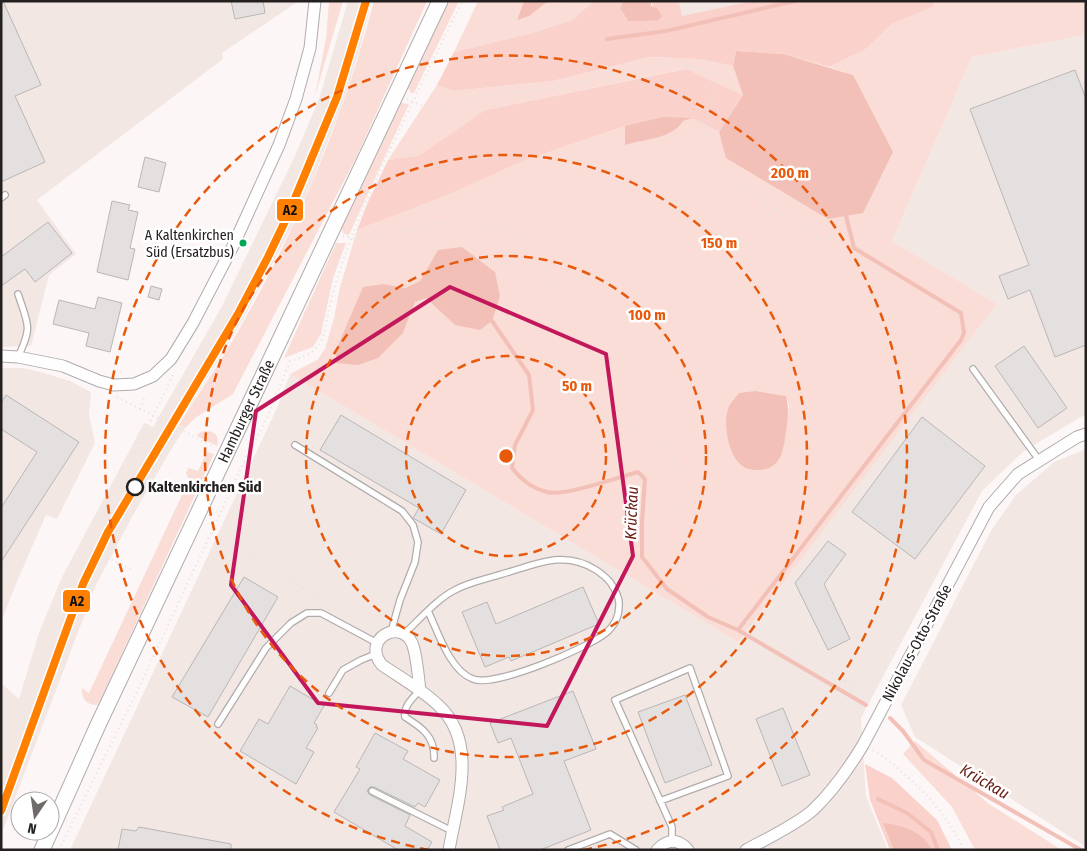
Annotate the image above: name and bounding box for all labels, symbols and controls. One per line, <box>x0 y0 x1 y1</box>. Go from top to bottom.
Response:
text: 200 m <box>770 164 809 182</box>
line badge: A2 <box>276 198 304 222</box>
text: A2 <box>282 202 298 219</box>
place label: A Kaltenkirchen Süd (Ersatzbus) <box>145 227 234 261</box>
text: 150 m <box>701 234 737 252</box>
marker: A Kaltenkirchen Süd (Ersatzbus) <box>238 238 248 248</box>
text: 100 m <box>628 306 666 324</box>
street label: Hamburger Straße <box>214 357 278 466</box>
text: 50 m <box>562 377 592 395</box>
centre of rings <box>497 447 515 465</box>
marker: Kaltenkirchen Süd <box>126 478 144 496</box>
place label: Kaltenkirchen Süd <box>148 478 262 496</box>
water label: Krückau <box>621 486 642 540</box>
street label: Nikolaus-Otto-Straße <box>878 581 956 705</box>
line badge: A2 <box>62 589 91 613</box>
text: A2 <box>69 593 85 610</box>
water label: Krückau <box>957 760 1013 803</box>
north arrow <box>10 791 60 841</box>
text: N <box>26 819 38 837</box>

